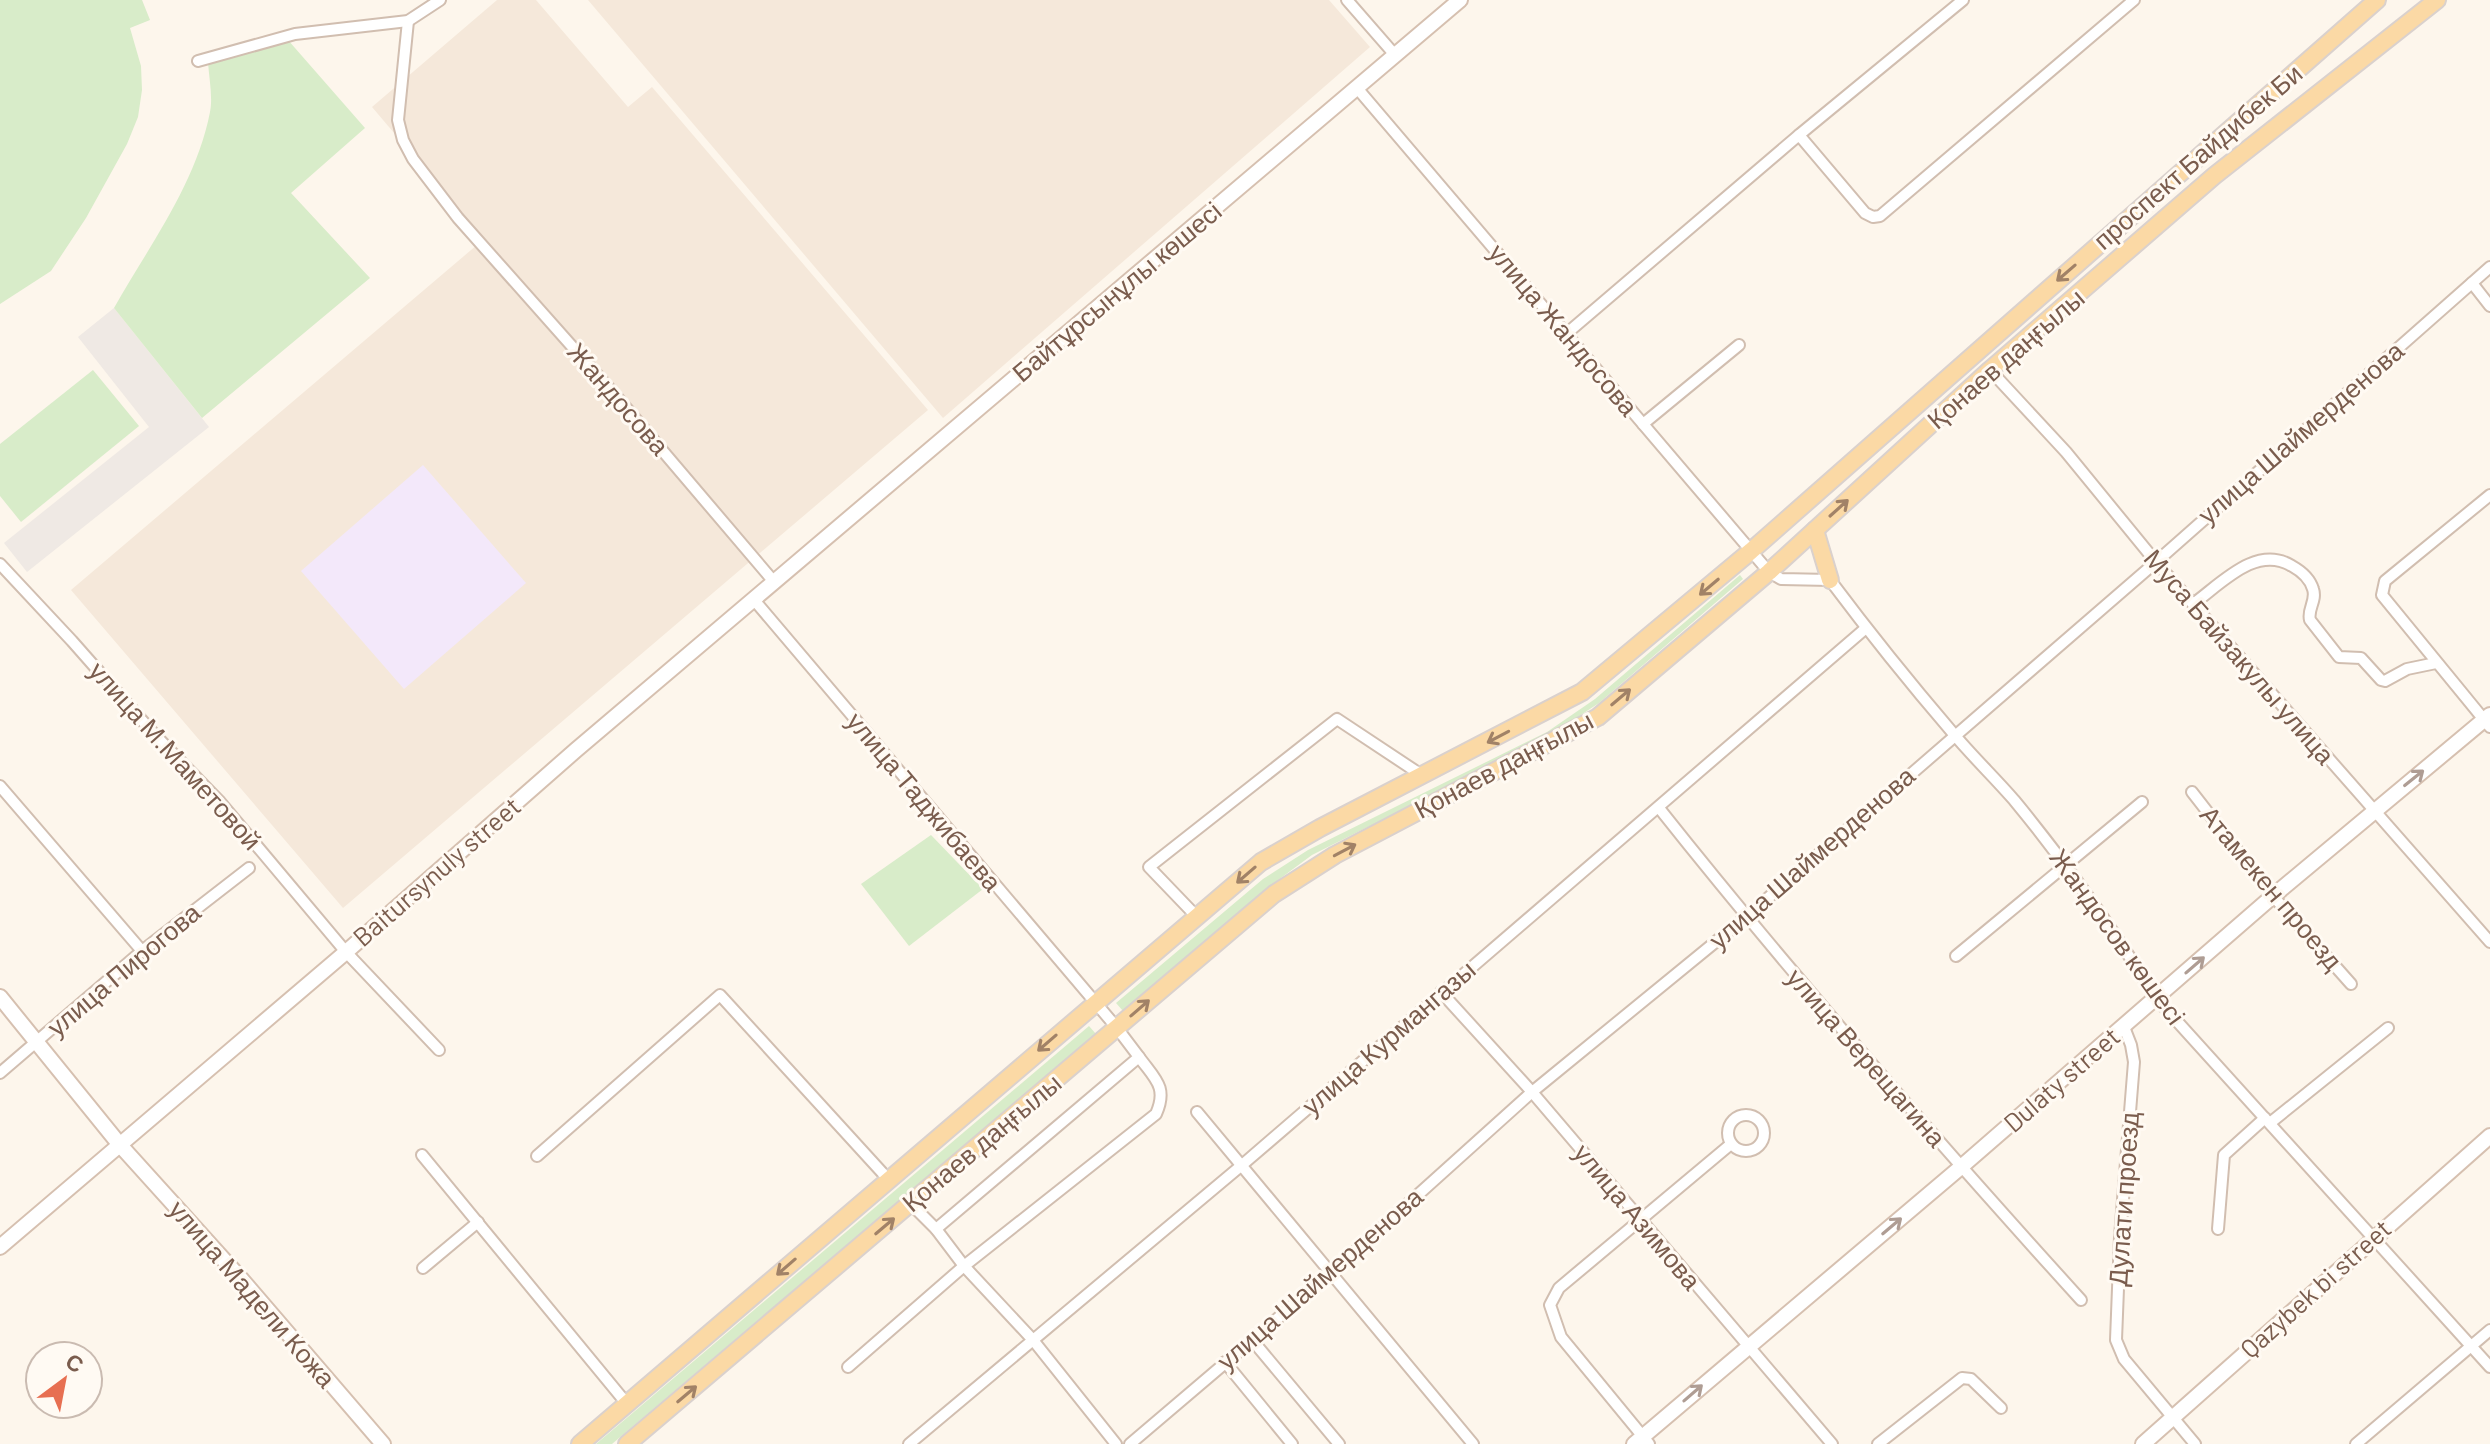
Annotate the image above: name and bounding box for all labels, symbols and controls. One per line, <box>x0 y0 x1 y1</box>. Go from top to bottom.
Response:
street label: проспект Байдибек Би <box>2086 57 2308 255</box>
street label: Байтұрсынұлы көшесі <box>1005 194 1227 387</box>
street label: улица Жандосова <box>1483 237 1646 422</box>
one-way arrow <box>2056 264 2076 282</box>
street label: Қонаев даңғылы <box>1920 281 2090 434</box>
street label: улица Шаймерденова <box>2191 334 2409 530</box>
street label: Жандосова <box>562 336 677 461</box>
one-way arrow <box>1829 499 1849 518</box>
street label: Муса Байзакулы улица <box>2138 542 2342 770</box>
one-way arrow <box>1699 578 1719 596</box>
street label: улица М.Маметовой <box>84 655 269 855</box>
one-way arrow <box>1611 688 1631 706</box>
street label: Қонаев даңғылы <box>1409 704 1598 824</box>
street label: улица Таджибаева <box>841 705 1009 897</box>
one-way arrow <box>1486 729 1510 745</box>
street label: улица Шаймерденова <box>1702 759 1920 955</box>
one-way arrow <box>2403 769 2424 787</box>
street label: Baitursynuly street <box>346 790 526 952</box>
street label: Атамекен проезд <box>2195 799 2350 975</box>
one-way arrow <box>1333 841 1357 857</box>
street label: Жандосов көшесі <box>2044 842 2192 1030</box>
one-way arrow <box>1236 866 1256 884</box>
street label: улица Пирогова <box>40 896 206 1042</box>
street label: улица Курмангазы <box>1295 953 1481 1121</box>
one-way arrow <box>2184 956 2204 974</box>
street label: улица Верещагина <box>1781 962 1953 1153</box>
one-way arrow <box>1130 999 1150 1017</box>
street label: Dulaty street <box>1997 1020 2125 1138</box>
one-way arrow <box>1037 1034 1057 1052</box>
street label: Қонаев даңғылы <box>895 1066 1067 1217</box>
street label: Дулати проезд <box>2101 1111 2144 1287</box>
street label: улица Азимова <box>1568 1137 1708 1296</box>
street label: улица Шаймерденова <box>1210 1180 1428 1376</box>
street label: улица Мадели Кожа <box>163 1193 343 1393</box>
street label: Qazybek bi street <box>2233 1212 2397 1364</box>
one-way arrow <box>874 1217 895 1235</box>
one-way arrow <box>1881 1217 1901 1235</box>
one-way arrow <box>777 1258 797 1276</box>
north arrow <box>24 1340 104 1420</box>
text: С <box>62 1347 89 1377</box>
one-way arrow <box>676 1385 696 1403</box>
one-way arrow <box>1682 1385 1703 1403</box>

